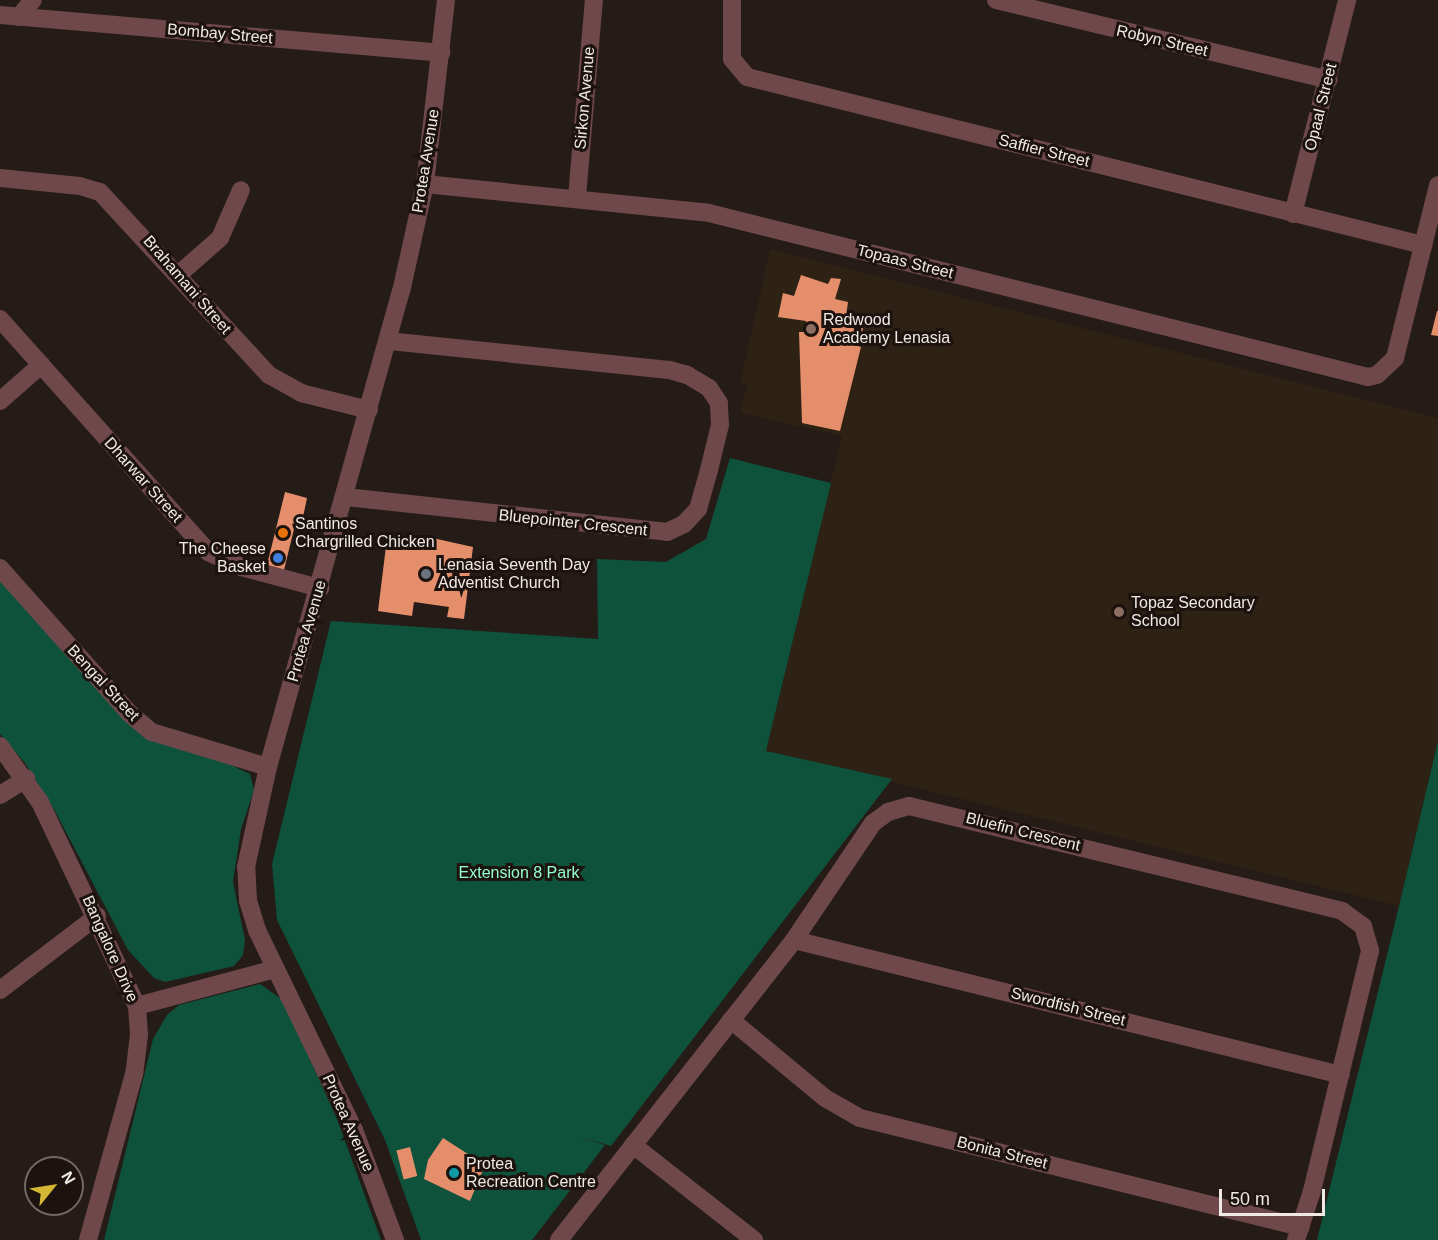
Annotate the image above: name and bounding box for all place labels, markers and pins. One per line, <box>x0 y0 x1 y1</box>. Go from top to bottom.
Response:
place label: Redwood Academy Lenasia <box>823 310 950 348</box>
marker: Redwood Academy Lenasia <box>804 322 818 336</box>
place label: Santinos Chargrilled Chicken <box>295 514 435 552</box>
marker: Santinos Chargrilled Chicken <box>276 526 290 540</box>
place label: The Cheese Basket <box>179 539 266 577</box>
marker: The Cheese Basket <box>271 551 285 565</box>
place label: Lenasia Seventh Day Adventist Church <box>438 555 590 593</box>
marker: Lenasia Seventh Day Adventist Church <box>419 567 433 581</box>
place label: Topaz Secondary School <box>1131 593 1255 631</box>
marker: Topaz Secondary School <box>1112 605 1126 619</box>
place label: Protea Recreation Centre <box>466 1154 596 1192</box>
marker: Protea Recreation Centre <box>447 1166 461 1180</box>

